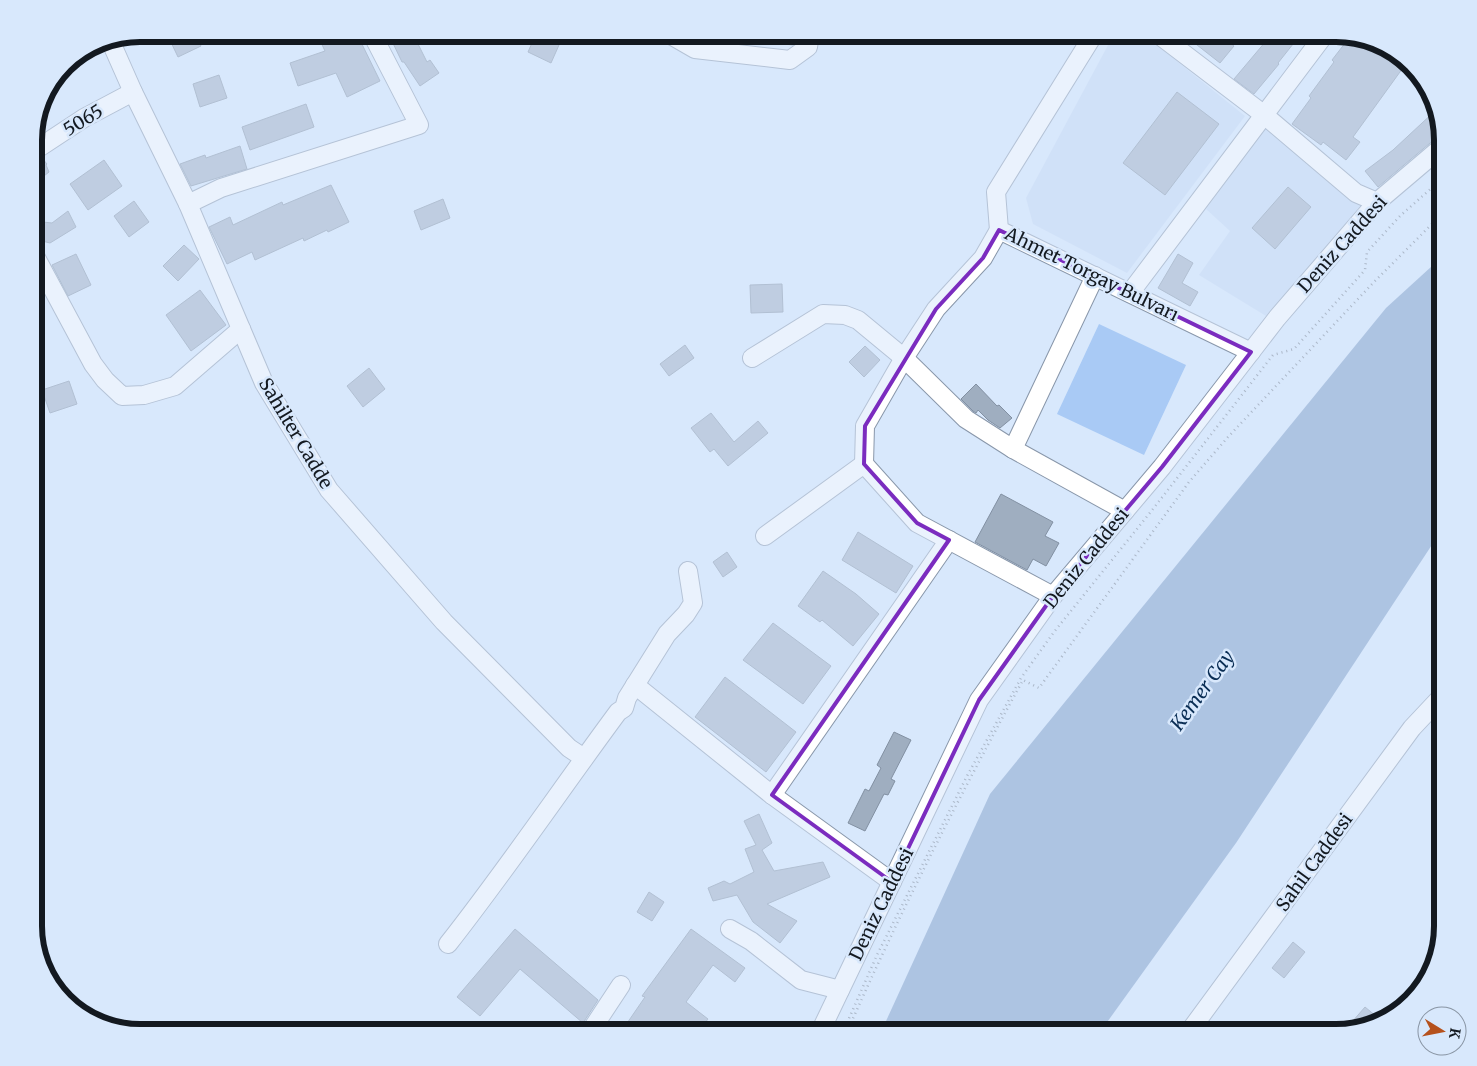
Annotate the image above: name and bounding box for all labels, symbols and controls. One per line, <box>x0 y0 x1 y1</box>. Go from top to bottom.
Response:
street label: 5065 <box>59 99 107 141</box>
street label: Deniz Caddesi <box>1292 191 1392 297</box>
street label: Ahmet Torgay Bulvarı <box>1000 221 1183 326</box>
street label: Sahilter Cadde <box>254 373 338 493</box>
street label: Deniz Caddesi <box>1038 503 1134 613</box>
water label: Kemer Cay <box>1164 645 1239 736</box>
street label: Sahil Caddesi <box>1271 808 1357 916</box>
street label: Deniz Caddesi <box>844 844 918 964</box>
north arrow <box>1417 1006 1467 1056</box>
text: K <box>1445 1027 1465 1040</box>

